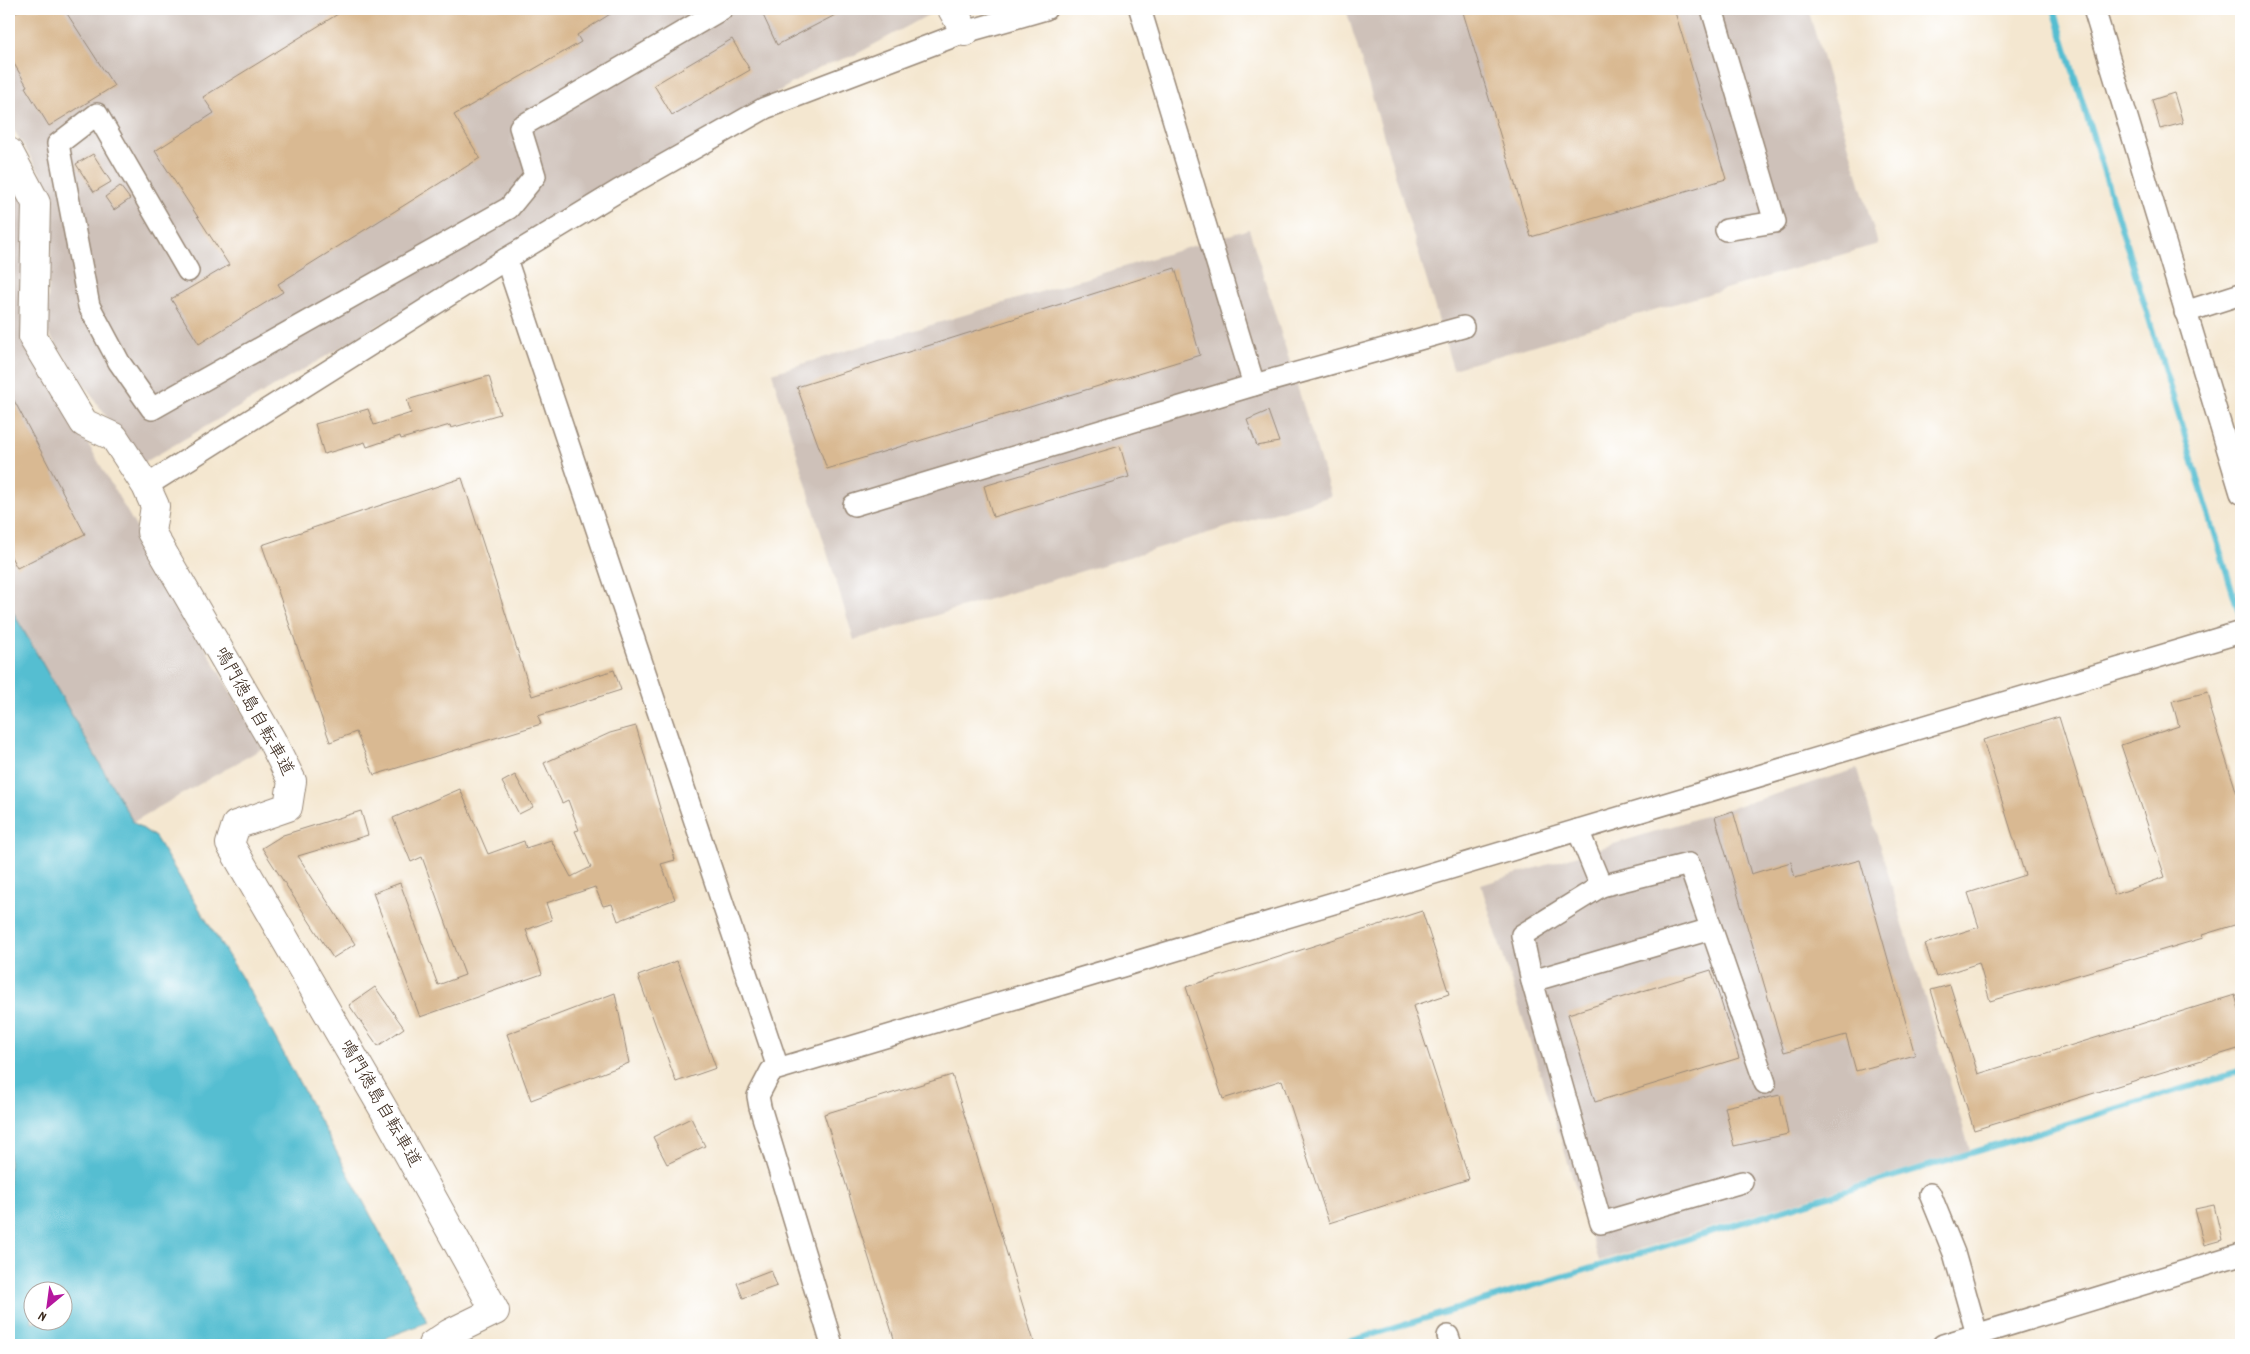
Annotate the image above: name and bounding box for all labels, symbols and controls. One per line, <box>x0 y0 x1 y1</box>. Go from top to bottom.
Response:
street label: 鳴門徳島自転車道 <box>207 643 299 781</box>
street label: 鳴門徳島自転車道 <box>332 1035 426 1173</box>
north arrow <box>22 1282 72 1332</box>
text: N <box>35 1305 51 1326</box>

